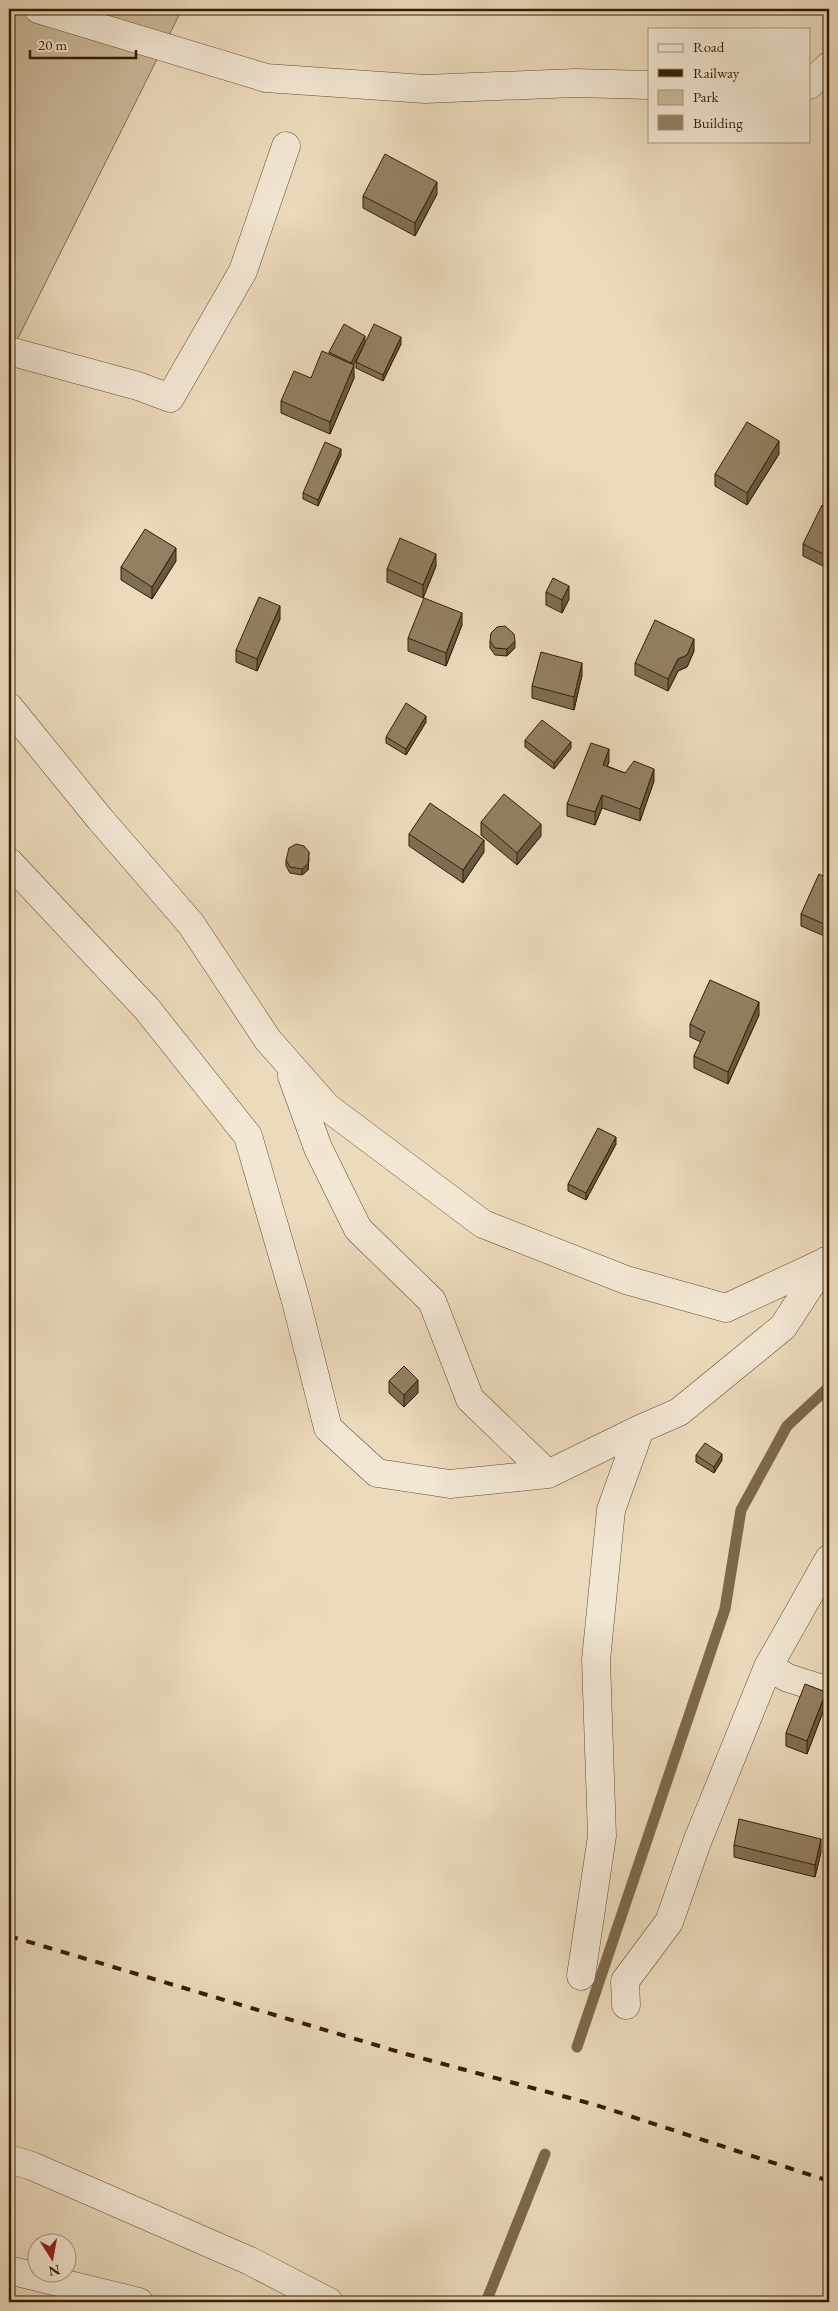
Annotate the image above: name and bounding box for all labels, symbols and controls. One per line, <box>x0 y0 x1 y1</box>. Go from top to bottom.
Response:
scale bar <box>30 28 136 60</box>
legend <box>648 28 810 142</box>
text: 20 m <box>38 35 67 54</box>
text: Road <box>693 37 725 56</box>
text: Railway <box>693 63 740 82</box>
text: Park <box>693 87 720 106</box>
text: Building <box>693 113 743 132</box>
north arrow <box>28 2234 78 2284</box>
text: N <box>47 2261 62 2281</box>

